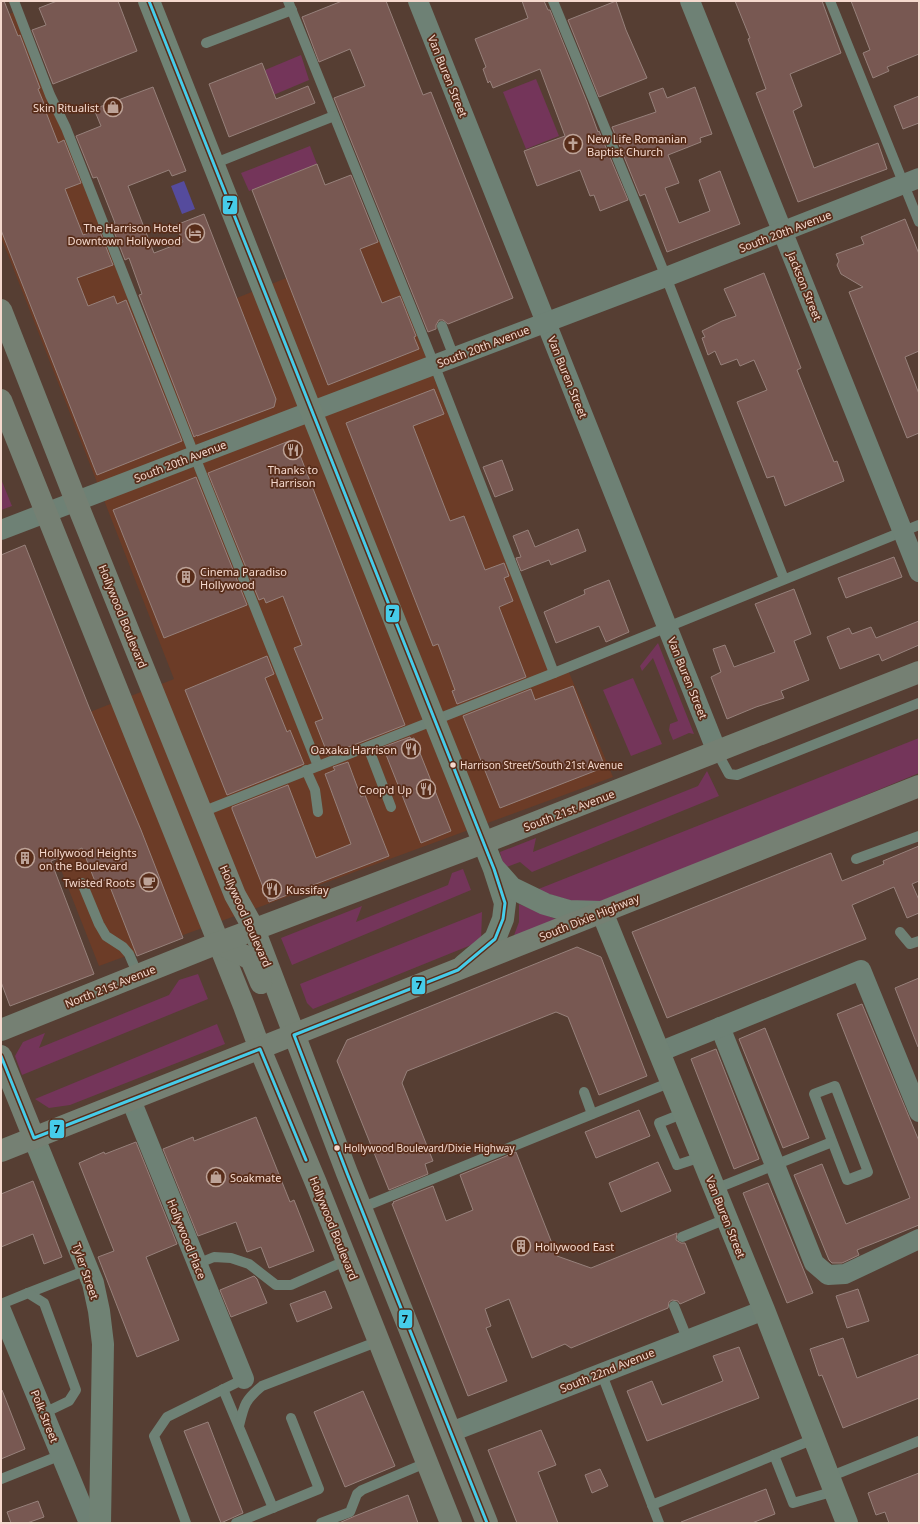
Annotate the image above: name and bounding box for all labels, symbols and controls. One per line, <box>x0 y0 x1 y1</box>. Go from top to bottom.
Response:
street label: Van Buren Street <box>425 33 471 119</box>
shop icon: Skin Ritualist <box>102 96 124 118</box>
place label: Skin Ritualist <box>33 100 99 115</box>
place label: New Life Romanian Baptist Church <box>587 131 687 159</box>
church icon: New Life Romanian Baptist Church <box>562 133 584 155</box>
line badge: 7 <box>222 195 238 215</box>
text: 7 <box>227 197 233 212</box>
street label: South 20th Avenue <box>737 206 833 256</box>
place label: The Harrison Hotel Downtown Hollywood <box>68 220 181 248</box>
hotel icon: The Harrison Hotel Downtown Hollywood <box>184 222 206 244</box>
street label: Jackson Street <box>784 249 826 323</box>
street label: South 20th Avenue <box>435 321 531 371</box>
street label: Van Buren Street <box>545 334 591 420</box>
street label: South 20th Avenue <box>132 436 228 486</box>
restaurant icon: Thanks to Harrison <box>282 439 304 461</box>
place label: Thanks to Harrison <box>268 462 319 490</box>
street label: Hollywood Boulevard <box>95 562 151 670</box>
place label: Cinema Paradiso Hollywood <box>200 564 287 592</box>
building icon: Cinema Paradiso Hollywood <box>175 566 197 588</box>
line badge: 7 <box>385 604 400 623</box>
text: 7 <box>389 605 395 620</box>
street label: Van Buren Street <box>665 635 711 721</box>
restaurant icon: Oaxaka Harrison <box>400 738 422 760</box>
place label: Oaxaka Harrison <box>310 742 397 757</box>
place label: Harrison Street/South 21st Avenue <box>460 758 623 772</box>
marker: Harrison Street/South 21st Avenue <box>448 760 458 770</box>
restaurant icon: Coop'd Up <box>415 778 437 800</box>
place label: Coop'd Up <box>359 782 412 797</box>
street label: South 21st Avenue <box>521 786 617 834</box>
place label: Hollywood Heights on the Boulevard <box>39 845 137 873</box>
building icon: Hollywood Heights on the Boulevard <box>14 847 36 869</box>
street label: Hollywood Boulevard <box>217 863 275 969</box>
cafe icon: Twisted Roots <box>138 871 160 893</box>
place label: Twisted Roots <box>63 875 135 890</box>
restaurant icon: Kussifay <box>261 878 283 900</box>
place label: Kussifay <box>286 882 329 897</box>
street label: South Dixie Highway <box>537 890 642 944</box>
street label: North 21st Avenue <box>62 961 158 1011</box>
line badge: 7 <box>411 976 426 995</box>
text: 7 <box>416 977 422 992</box>
line badge: 7 <box>49 1119 65 1139</box>
text: 7 <box>54 1121 60 1136</box>
place label: Hollywood Boulevard/Dixie Highway <box>344 1141 515 1155</box>
marker: Hollywood Boulevard/Dixie Highway <box>332 1143 342 1153</box>
shop icon: Soakmate <box>205 1166 227 1188</box>
place label: Soakmate <box>230 1170 281 1185</box>
street label: Hollywood Boulevard <box>306 1174 362 1282</box>
street label: Van Buren Street <box>703 1174 749 1260</box>
street label: Hollywood Place <box>164 1197 210 1281</box>
building icon: Hollywood East <box>510 1235 532 1257</box>
place label: Hollywood East <box>535 1239 614 1254</box>
street label: Tyler Street <box>69 1241 103 1301</box>
line badge: 7 <box>398 1309 413 1329</box>
text: 7 <box>402 1311 408 1326</box>
street label: South 22nd Avenue <box>557 1344 657 1396</box>
street label: Polk Street <box>28 1387 62 1445</box>

